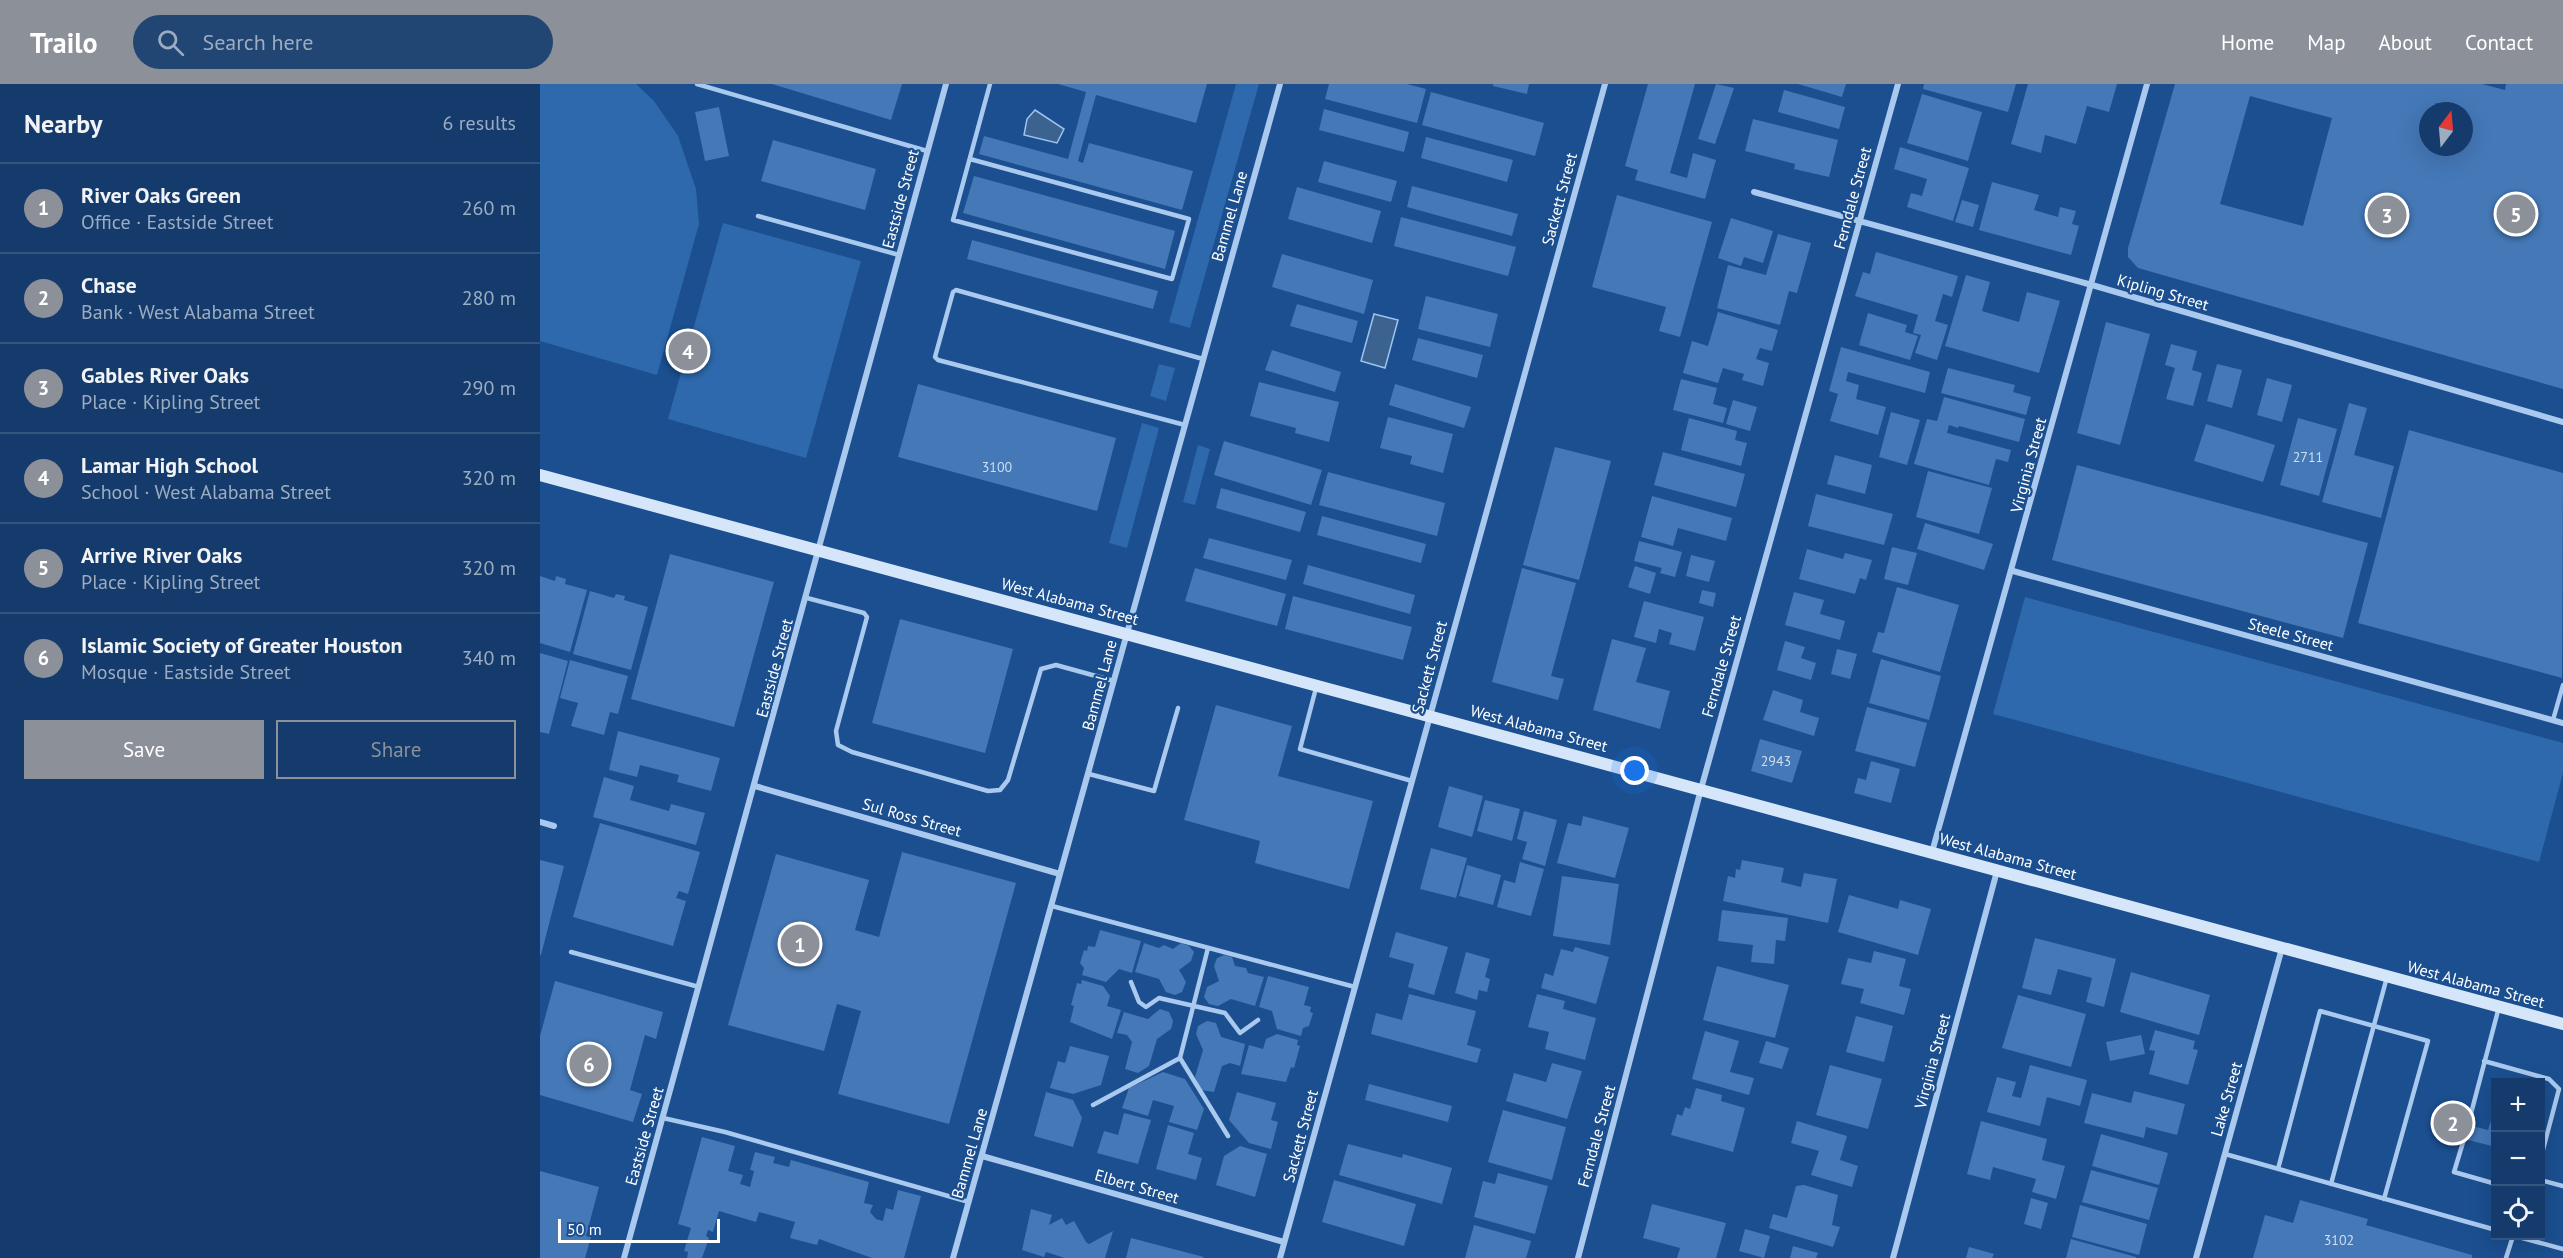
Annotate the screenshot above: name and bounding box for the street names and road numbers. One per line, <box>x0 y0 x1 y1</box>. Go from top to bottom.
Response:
street label: Ferndale Street <box>1829 144 1875 251</box>
street label: Eastside Street <box>877 147 923 251</box>
street label: Sackett Street <box>1537 150 1581 248</box>
street label: Bammel Lane <box>1207 168 1251 264</box>
street label: Kipling Street <box>2115 269 2212 315</box>
street label: Virginia Street <box>2005 415 2050 516</box>
street label: West Alabama Street <box>999 573 1141 629</box>
street label: Ferndale Street <box>1697 612 1745 719</box>
street label: Steele Street <box>2246 613 2337 655</box>
street label: Eastside Street <box>751 616 797 720</box>
street label: Sackett Street <box>1407 618 1451 716</box>
street label: Bammel Lane <box>1077 637 1121 733</box>
street label: West Alabama Street <box>1468 700 1610 756</box>
street label: Sul Ross Street <box>860 793 964 841</box>
street label: West Alabama Street <box>1937 828 2079 884</box>
street label: West Alabama Street <box>2405 956 2547 1012</box>
street label: Virginia Street <box>1909 1011 1954 1112</box>
street label: Lake Street <box>2206 1059 2246 1139</box>
street label: Ferndale Street <box>1573 1082 1619 1189</box>
street label: Eastside Street <box>620 1084 668 1188</box>
street label: Sackett Street <box>1278 1087 1322 1185</box>
street label: Bammel Lane <box>947 1105 991 1201</box>
street label: Elbert Street <box>1093 1164 1182 1208</box>

